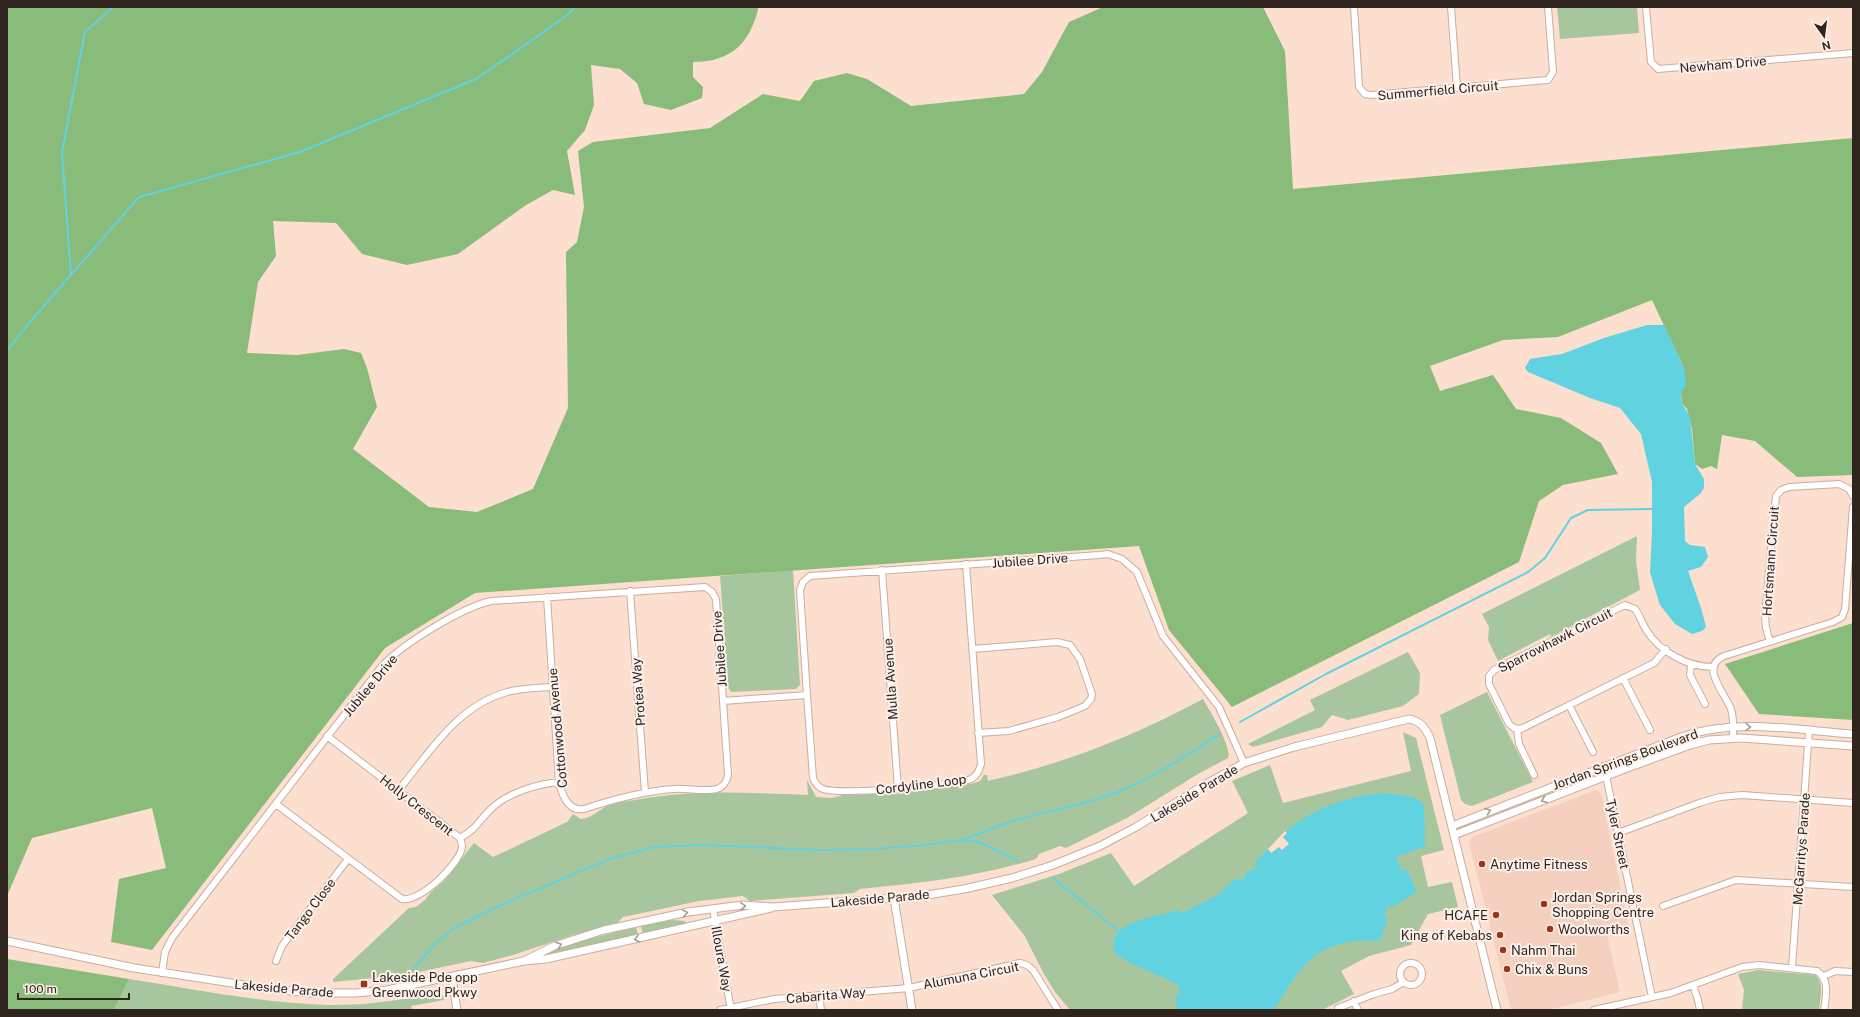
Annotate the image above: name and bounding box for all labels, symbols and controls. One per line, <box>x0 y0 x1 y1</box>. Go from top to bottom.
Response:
north arrow <box>1804 16 1844 56</box>
text: N <box>1821 39 1832 53</box>
street label: Newham Drive <box>1679 53 1767 76</box>
street label: Summerfield Circuit <box>1377 78 1499 103</box>
street label: Hortsmann Circuit <box>1759 505 1782 617</box>
street label: Jubilee Drive <box>991 550 1069 571</box>
street label: Sparrowhawk Circuit <box>1496 605 1615 676</box>
street label: Jubilee Drive <box>709 610 730 688</box>
street label: Mulla Avenue <box>880 638 901 720</box>
street label: Jubilee Drive <box>340 651 401 719</box>
street label: Protea Way <box>629 657 648 727</box>
street label: Cottonwood Avenue <box>545 667 570 788</box>
one-way arrow <box>1745 722 1751 731</box>
street label: Jordan Springs Boulevard <box>1550 726 1700 793</box>
street label: Lakeside Parade <box>1148 761 1241 825</box>
street label: Cordyline Loop <box>875 771 967 797</box>
street label: Holly Crescent <box>377 772 456 839</box>
street label: McGarritys Parade <box>1790 792 1813 906</box>
one-way arrow <box>1540 796 1547 804</box>
street label: Tyler Street <box>1603 798 1632 871</box>
one-way arrow <box>1484 808 1491 816</box>
place label: Anytime Fitness <box>1490 857 1588 872</box>
marker: Anytime Fitness <box>1477 859 1487 869</box>
street label: Tango Close <box>282 875 339 943</box>
street label: Lakeside Parade <box>830 887 930 910</box>
place label: Jordan Springs Shopping Centre <box>1552 890 1654 920</box>
marker: Jordan Springs Shopping Centre <box>1539 899 1549 909</box>
one-way arrow <box>740 901 746 910</box>
place label: HCAFE <box>1444 908 1488 923</box>
one-way arrow <box>682 909 688 918</box>
marker: HCAFE <box>1491 910 1501 920</box>
place label: Woolworths <box>1558 922 1630 937</box>
marker: Woolworths <box>1545 924 1555 934</box>
street label: Illoura Way <box>708 925 735 993</box>
place label: King of Kebabs <box>1401 928 1492 943</box>
marker: King of Kebabs <box>1495 930 1505 940</box>
one-way arrow <box>634 934 640 942</box>
one-way arrow <box>556 941 563 949</box>
place label: Nahm Thai <box>1511 943 1575 958</box>
marker: Nahm Thai <box>1498 945 1508 955</box>
street label: Alumuna Circuit <box>922 959 1020 992</box>
place label: Chix & Buns <box>1515 962 1588 977</box>
marker: Chix & Buns <box>1502 964 1512 974</box>
place label: Lakeside Pde opp Greenwood Pkwy <box>372 970 478 1000</box>
scale bar <box>18 975 129 1001</box>
street label: Lakeside Parade <box>234 977 334 1000</box>
marker: Lakeside Pde opp Greenwood Pkwy <box>359 979 369 989</box>
text: 100 m <box>24 982 57 996</box>
street label: Cabarita Way <box>786 985 867 1006</box>

